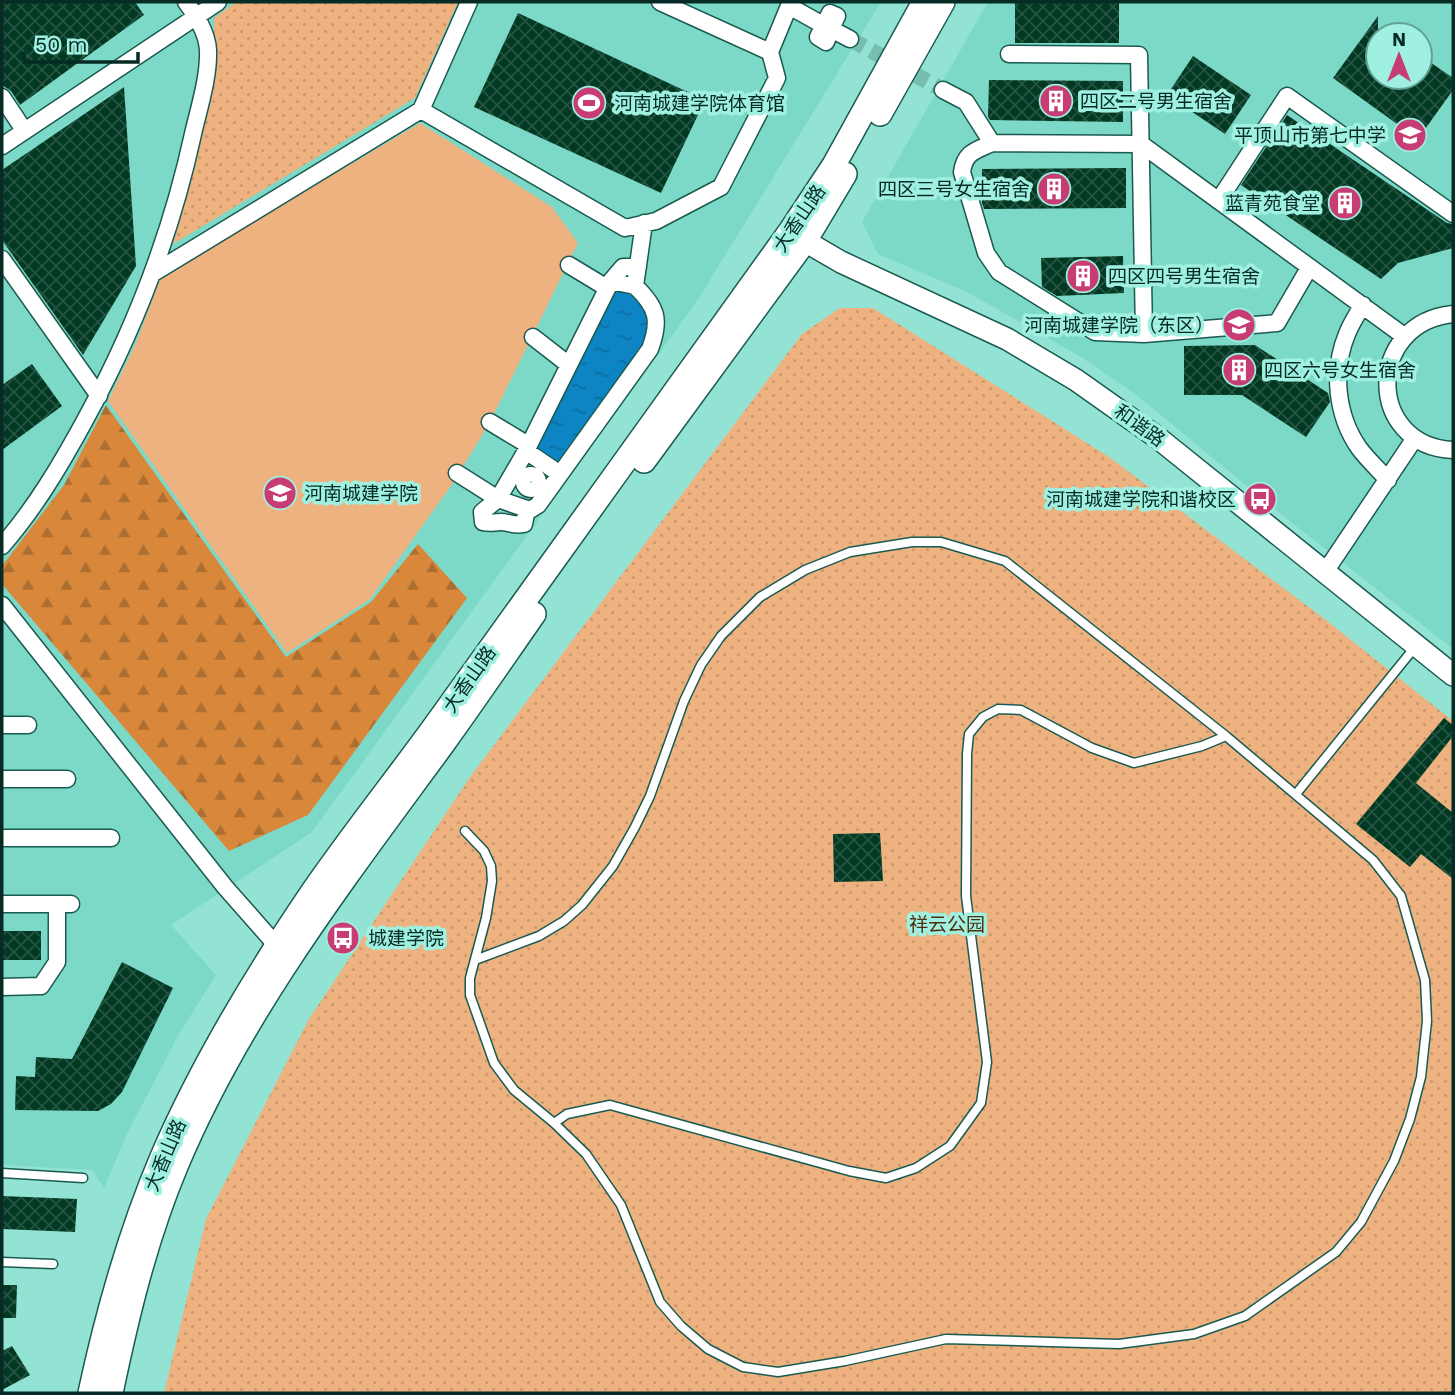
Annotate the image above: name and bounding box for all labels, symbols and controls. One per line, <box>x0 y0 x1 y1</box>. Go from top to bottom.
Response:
scale bar <box>24 21 138 65</box>
north arrow <box>1364 21 1434 91</box>
text: N <box>1392 28 1406 51</box>
text: 50 m <box>35 32 87 57</box>
building icon: 四区二号男生宿舍 <box>1037 82 1075 120</box>
sports icon: 河南城建学院体育馆 <box>570 84 608 122</box>
place label: 四区二号男生宿舍 <box>1080 90 1232 113</box>
place label: 河南城建学院体育馆 <box>614 92 785 115</box>
school or university icon: 平顶山市第七中学 <box>1391 116 1429 154</box>
place label: 平顶山市第七中学 <box>1234 124 1386 147</box>
building icon: 四区三号女生宿舍 <box>1035 170 1073 208</box>
place label: 四区三号女生宿舍 <box>878 178 1030 201</box>
street label: 大香山路 <box>769 180 830 256</box>
building icon: 蓝青苑食堂 <box>1326 184 1364 222</box>
place label: 蓝青苑食堂 <box>1225 192 1320 215</box>
building icon: 四区四号男生宿舍 <box>1064 257 1102 295</box>
place label: 四区四号男生宿舍 <box>1108 265 1260 288</box>
school or university icon: 河南城建学院（东区） <box>1220 306 1258 344</box>
place label: 河南城建学院（东区） <box>1024 314 1214 337</box>
building icon: 四区六号女生宿舍 <box>1220 351 1258 389</box>
place label: 四区六号女生宿舍 <box>1264 359 1416 382</box>
street label: 和谐路 <box>1110 399 1170 451</box>
school or university icon: 河南城建学院 <box>261 474 299 512</box>
bus stop icon: 河南城建学院和谐校区 <box>1241 480 1279 518</box>
place label: 河南城建学院 <box>304 482 418 505</box>
place label: 河南城建学院和谐校区 <box>1046 488 1236 511</box>
street label: 大香山路 <box>438 642 501 717</box>
park label: 祥云公园 <box>909 913 985 936</box>
bus stop icon: 城建学院 <box>324 919 362 957</box>
place label: 城建学院 <box>368 927 444 950</box>
street label: 大香山路 <box>140 1116 191 1195</box>

